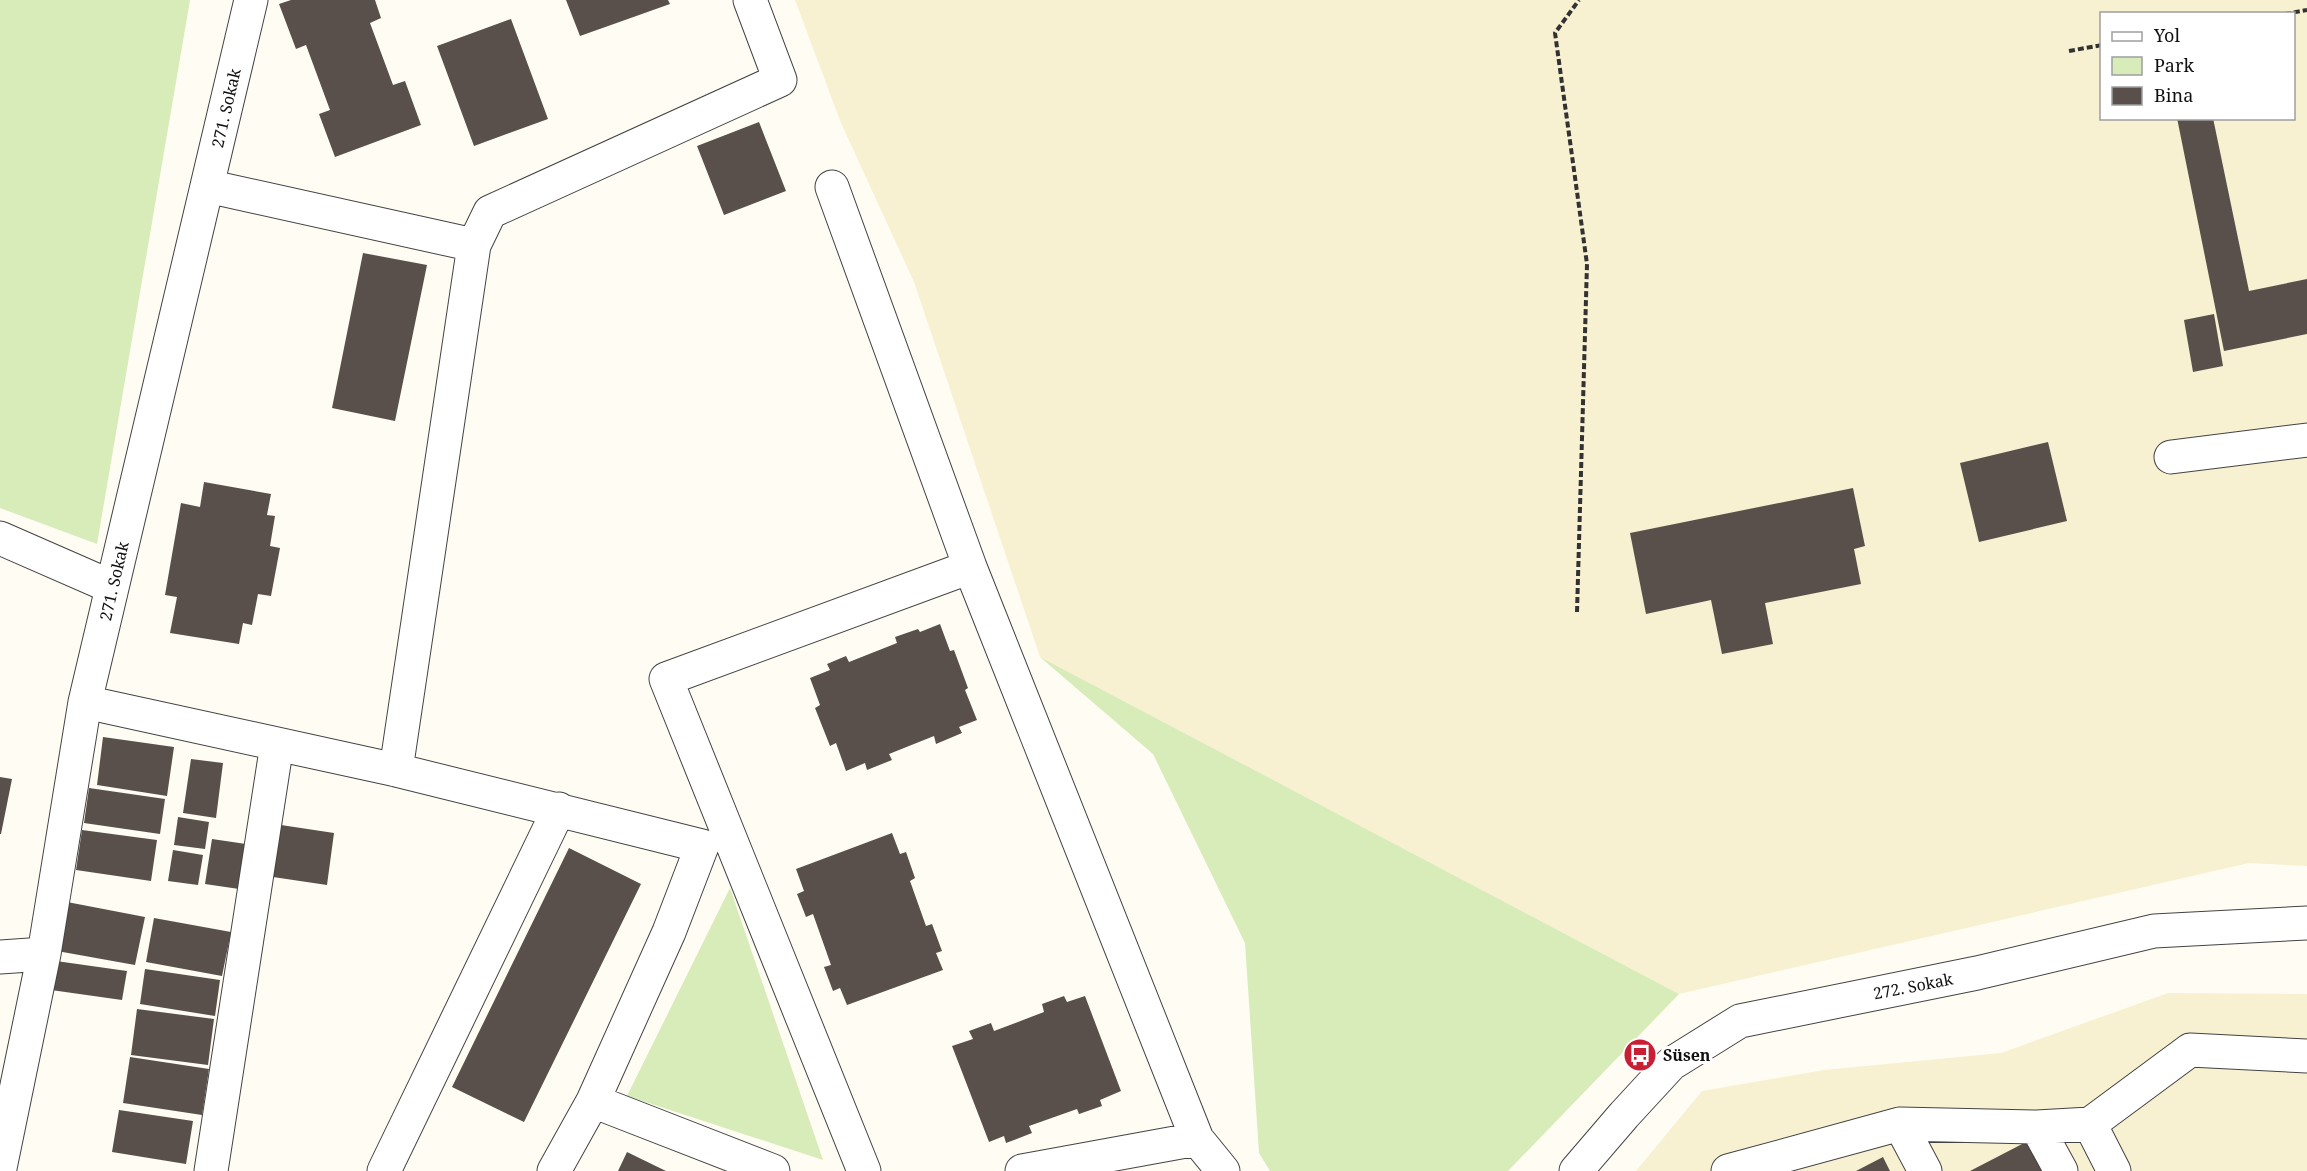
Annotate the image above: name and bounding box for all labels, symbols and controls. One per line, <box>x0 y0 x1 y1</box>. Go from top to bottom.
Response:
legend <box>2100 12 2295 120</box>
text: Yol <box>2153 23 2180 47</box>
text: Park <box>2154 53 2194 77</box>
street label: 271. Sokak <box>206 66 246 150</box>
text: Bina <box>2154 83 2193 107</box>
street label: 271. Sokak <box>94 539 134 623</box>
street label: 272. Sokak <box>1871 967 1955 1004</box>
bus stop icon: Süsen <box>1622 1037 1658 1073</box>
place label: Süsen <box>1663 1044 1711 1066</box>

